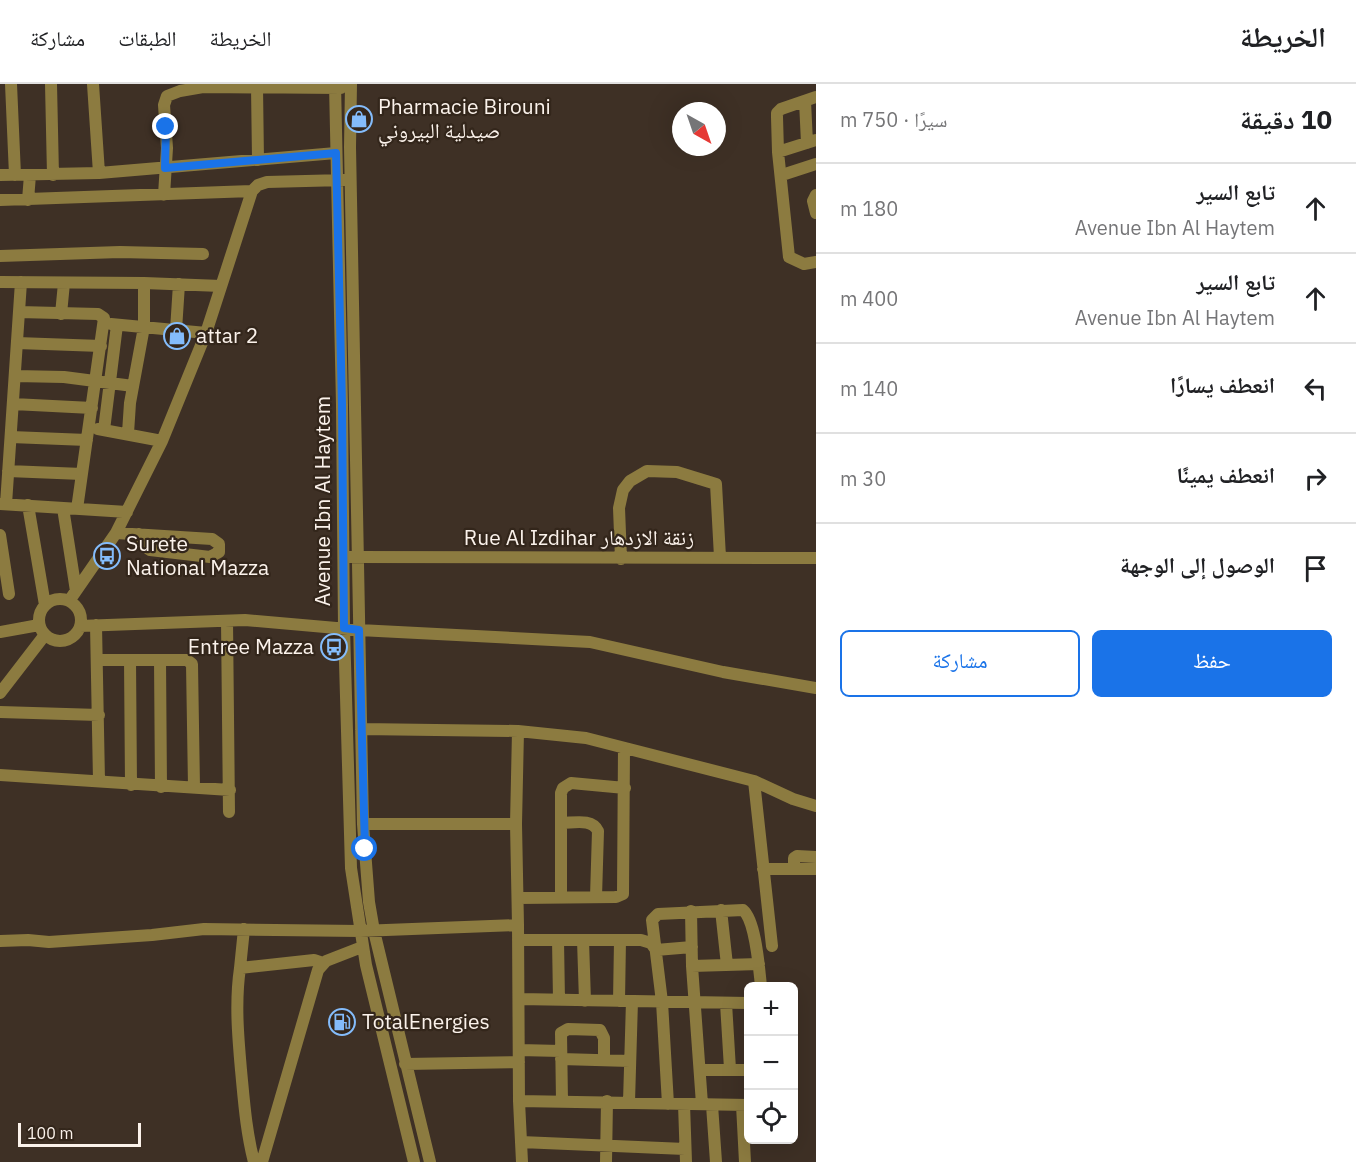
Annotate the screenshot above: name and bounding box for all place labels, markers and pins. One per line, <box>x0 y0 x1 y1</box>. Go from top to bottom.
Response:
place label: Pharmacie Birouni صيدلية البيروني <box>378 92 551 147</box>
shop icon: Pharmacie Birouni صيدلية البيروني <box>344 104 374 134</box>
shop icon: attar 2 <box>162 321 192 351</box>
place label: attar 2 <box>196 321 258 349</box>
place label: Surete National Mazza <box>126 529 269 581</box>
bus stop icon: Surete National Mazza <box>92 541 122 571</box>
place label: Entree Mazza <box>188 632 314 660</box>
bus stop icon: Entree Mazza <box>319 632 349 662</box>
fuel station icon: TotalEnergies <box>327 1007 357 1037</box>
place label: TotalEnergies <box>362 1007 490 1035</box>

